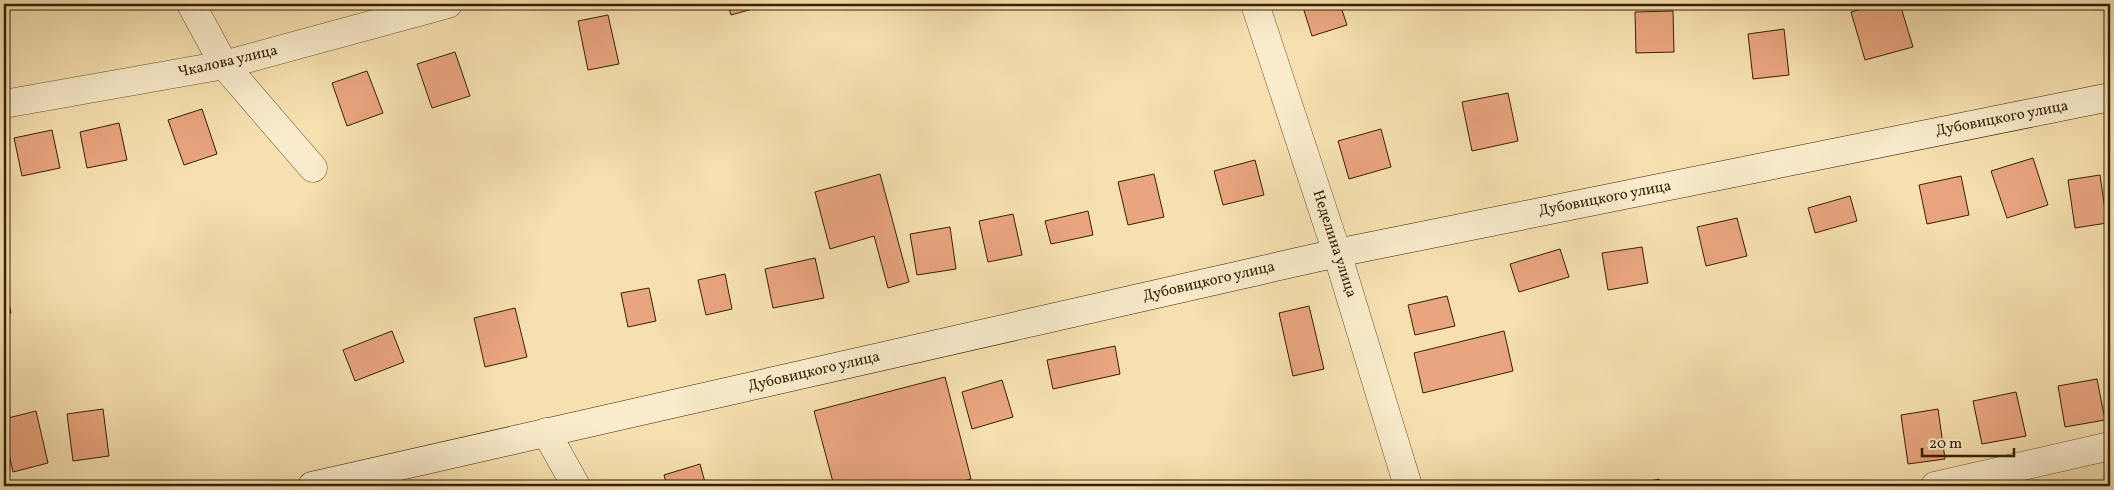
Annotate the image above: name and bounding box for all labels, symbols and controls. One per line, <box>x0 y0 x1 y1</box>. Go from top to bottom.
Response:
street label: Чкалова улица <box>176 40 280 84</box>
street label: Дубовицкого улица <box>1934 96 2070 142</box>
street label: Дубовицкого улица <box>1537 176 1673 222</box>
street label: Неделина улица <box>1307 187 1361 301</box>
street label: Дубовицкого улица <box>1141 257 1277 307</box>
street label: Дубовицкого улица <box>746 347 882 397</box>
scale bar <box>1922 425 2014 457</box>
text: 20 m <box>1929 434 1962 455</box>

